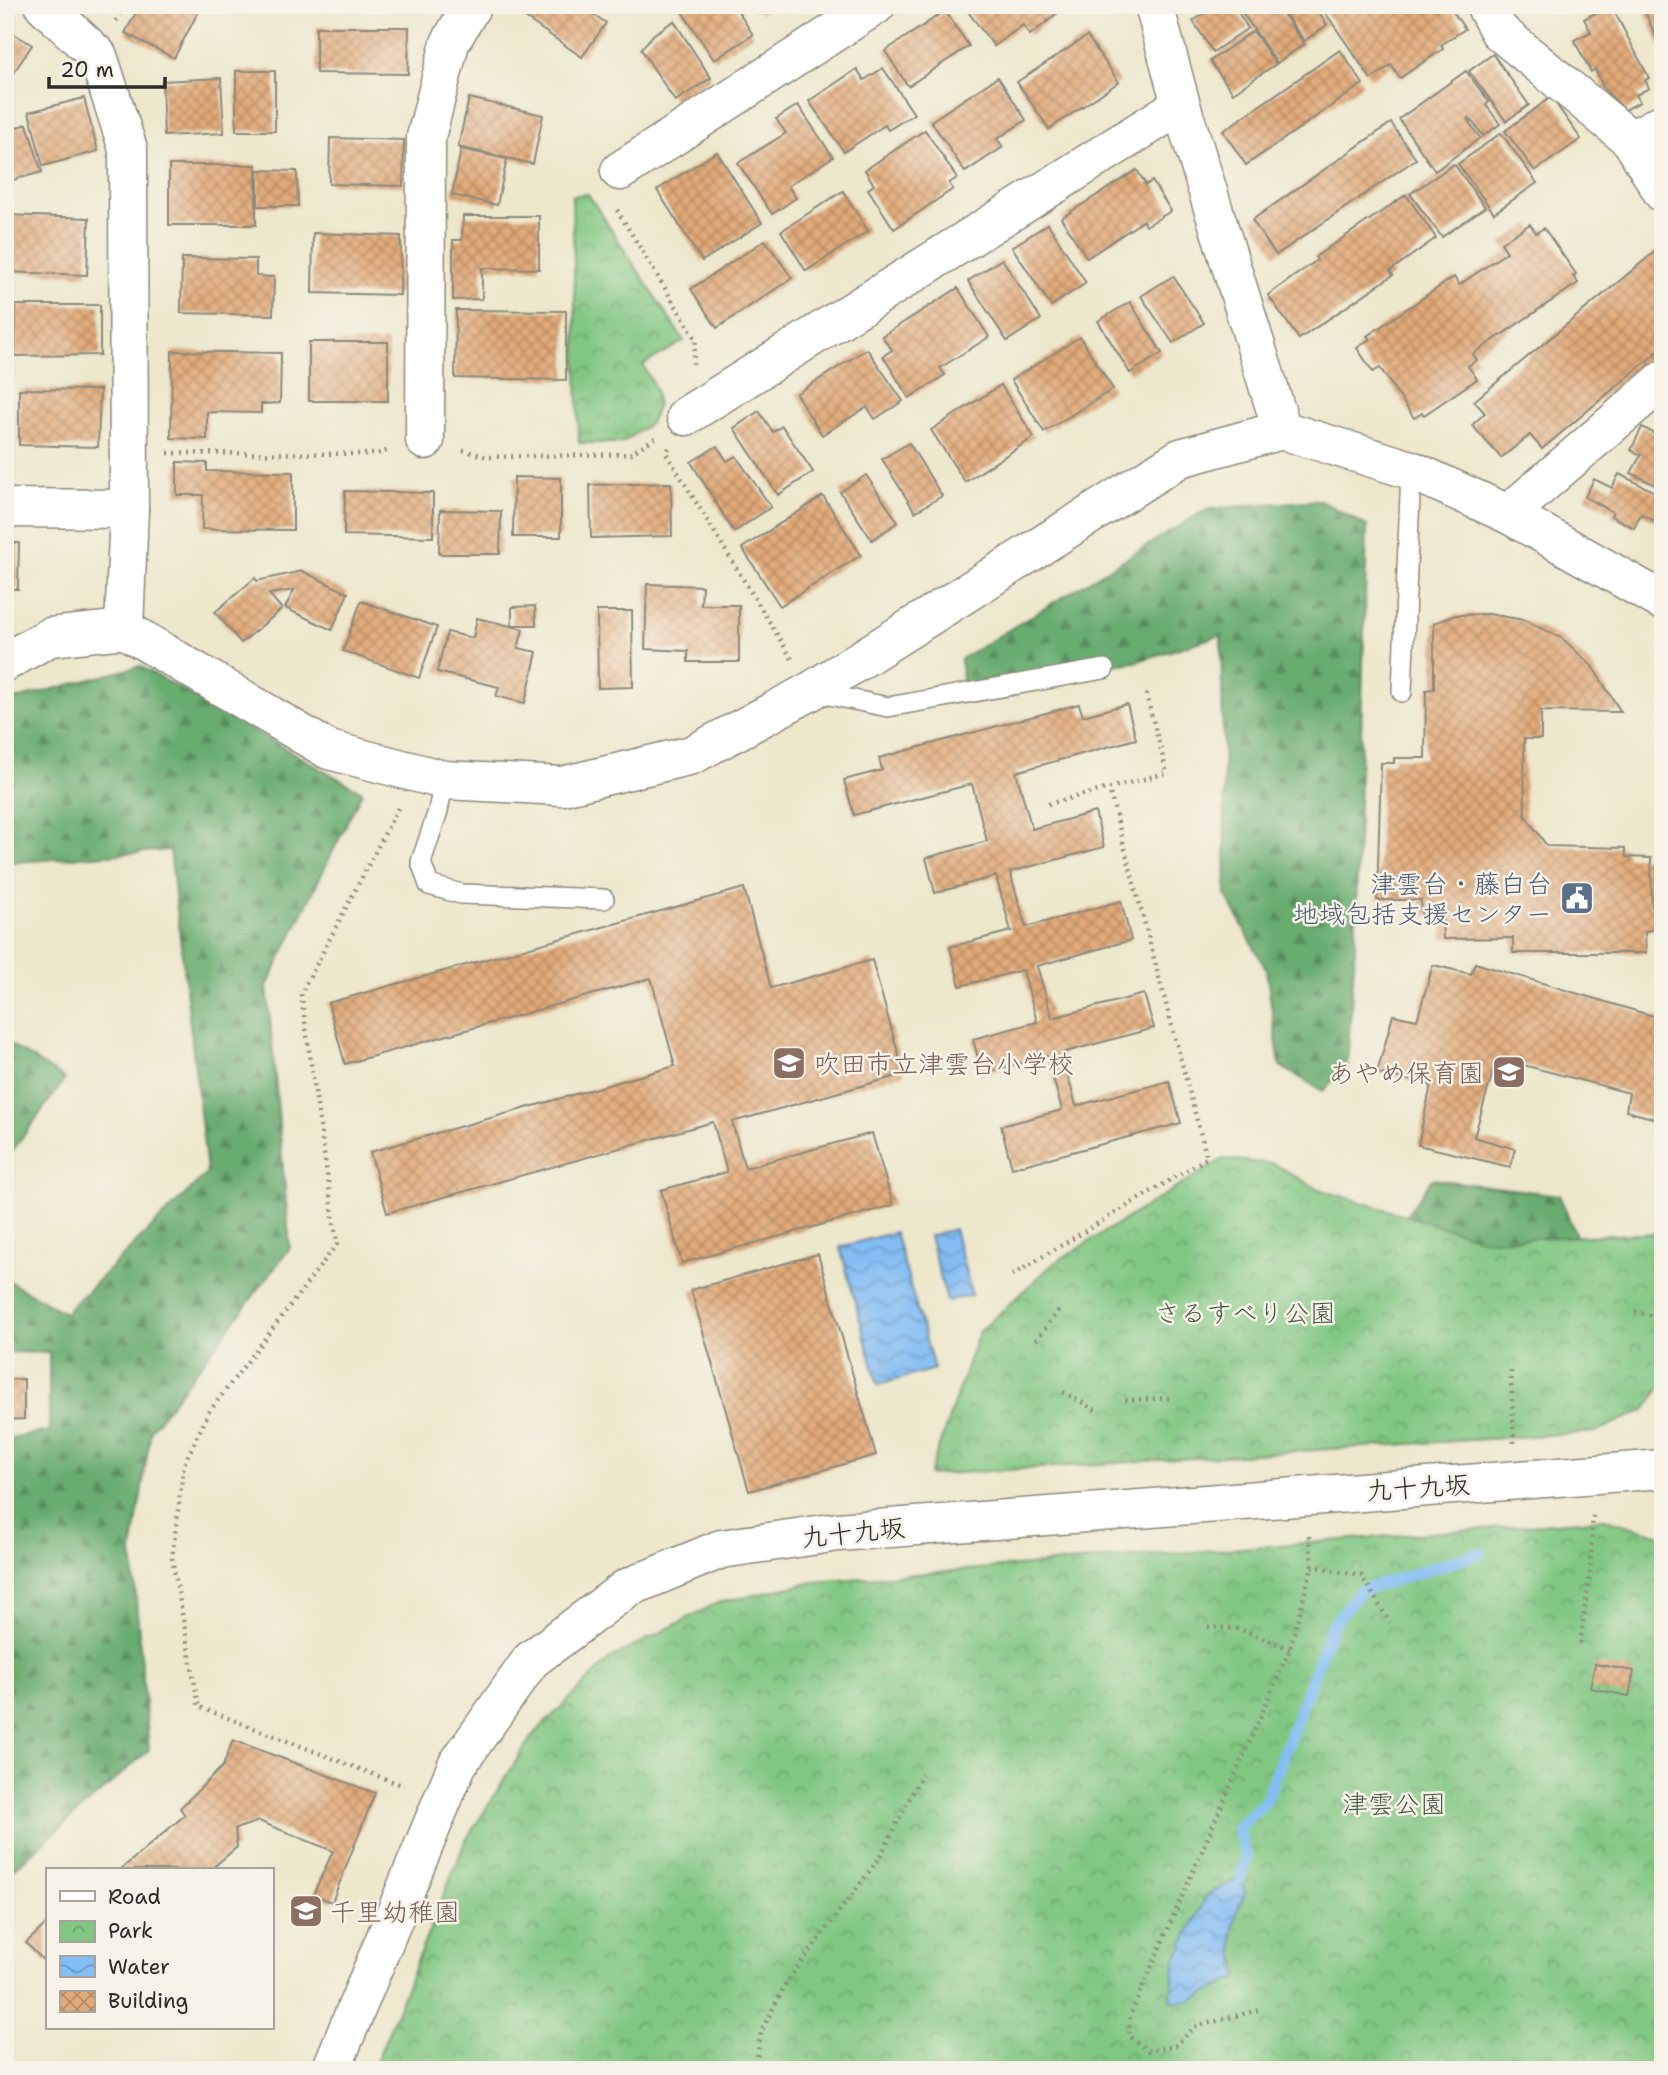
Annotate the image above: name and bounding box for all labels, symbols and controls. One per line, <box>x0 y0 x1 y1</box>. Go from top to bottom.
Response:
scale bar <box>49 46 164 90</box>
text: 20 m <box>60 56 114 84</box>
place label: 津雲台・藤白台 地域包括支援センター <box>1293 866 1552 931</box>
public building icon: 津雲台・藤白台 地域包括支援センター <box>1558 879 1596 917</box>
school or university icon: 吹田市立津雲台小学校 <box>770 1044 808 1082</box>
place label: 吹田市立津雲台小学校 <box>814 1046 1074 1081</box>
school or university icon: あやめ保育園 <box>1490 1053 1528 1091</box>
place label: あやめ保育園 <box>1328 1055 1484 1090</box>
park label: さるすべり公園 <box>1154 1295 1336 1330</box>
street label: 九十九坂 <box>1365 1466 1471 1508</box>
street label: 九十九坂 <box>799 1509 907 1555</box>
park label: 津雲公園 <box>1342 1786 1446 1821</box>
legend <box>46 1868 273 2030</box>
text: Road <box>108 1883 161 1911</box>
school or university icon: 千里幼稚園 <box>287 1892 325 1930</box>
place label: 千里幼稚園 <box>330 1894 460 1929</box>
text: Park <box>108 1917 153 1945</box>
text: Water <box>108 1953 170 1981</box>
text: Building <box>108 1987 188 2015</box>

